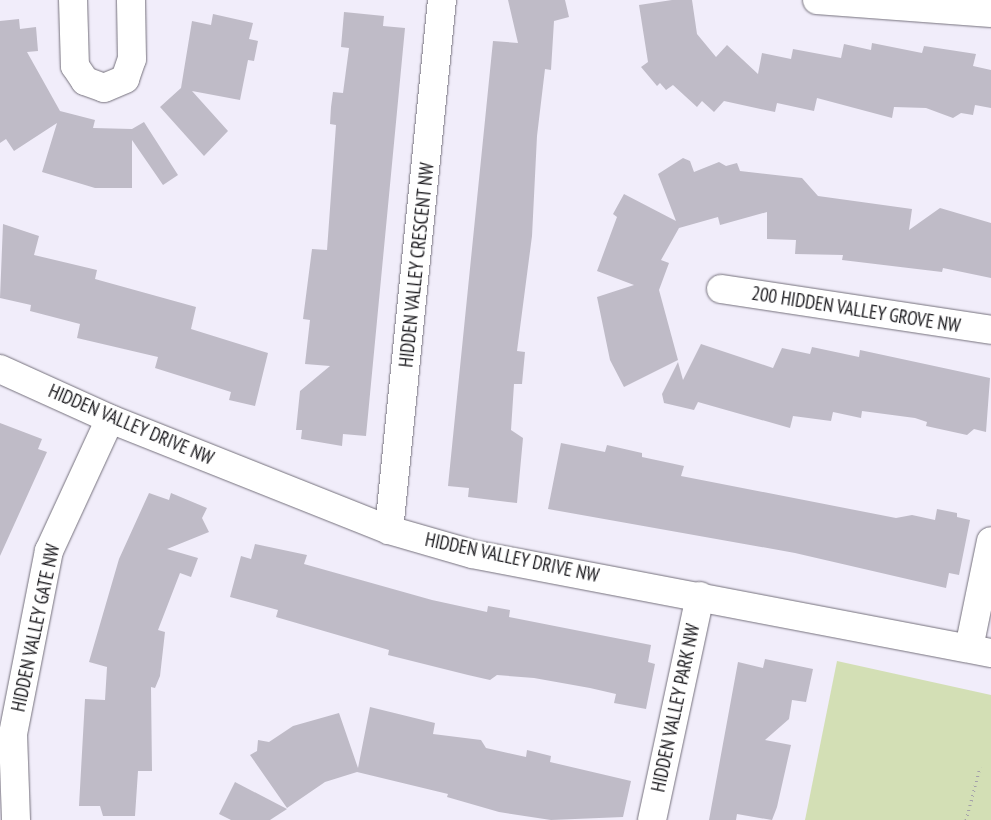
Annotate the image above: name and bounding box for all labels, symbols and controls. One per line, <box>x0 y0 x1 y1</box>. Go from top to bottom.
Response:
street label: HIDDEN VALLEY CRESCENT NW <box>395 161 439 369</box>
street label: 200 HIDDEN VALLEY GROVE NW <box>749 282 963 338</box>
street label: HIDDEN VALLEY DRIVE NW <box>45 380 217 470</box>
street label: HIDDEN VALLEY DRIVE NW <box>423 528 601 588</box>
street label: HIDDEN VALLEY GATE NW <box>7 542 65 714</box>
street label: HIDDEN VALLEY PARK NW <box>647 621 705 795</box>

